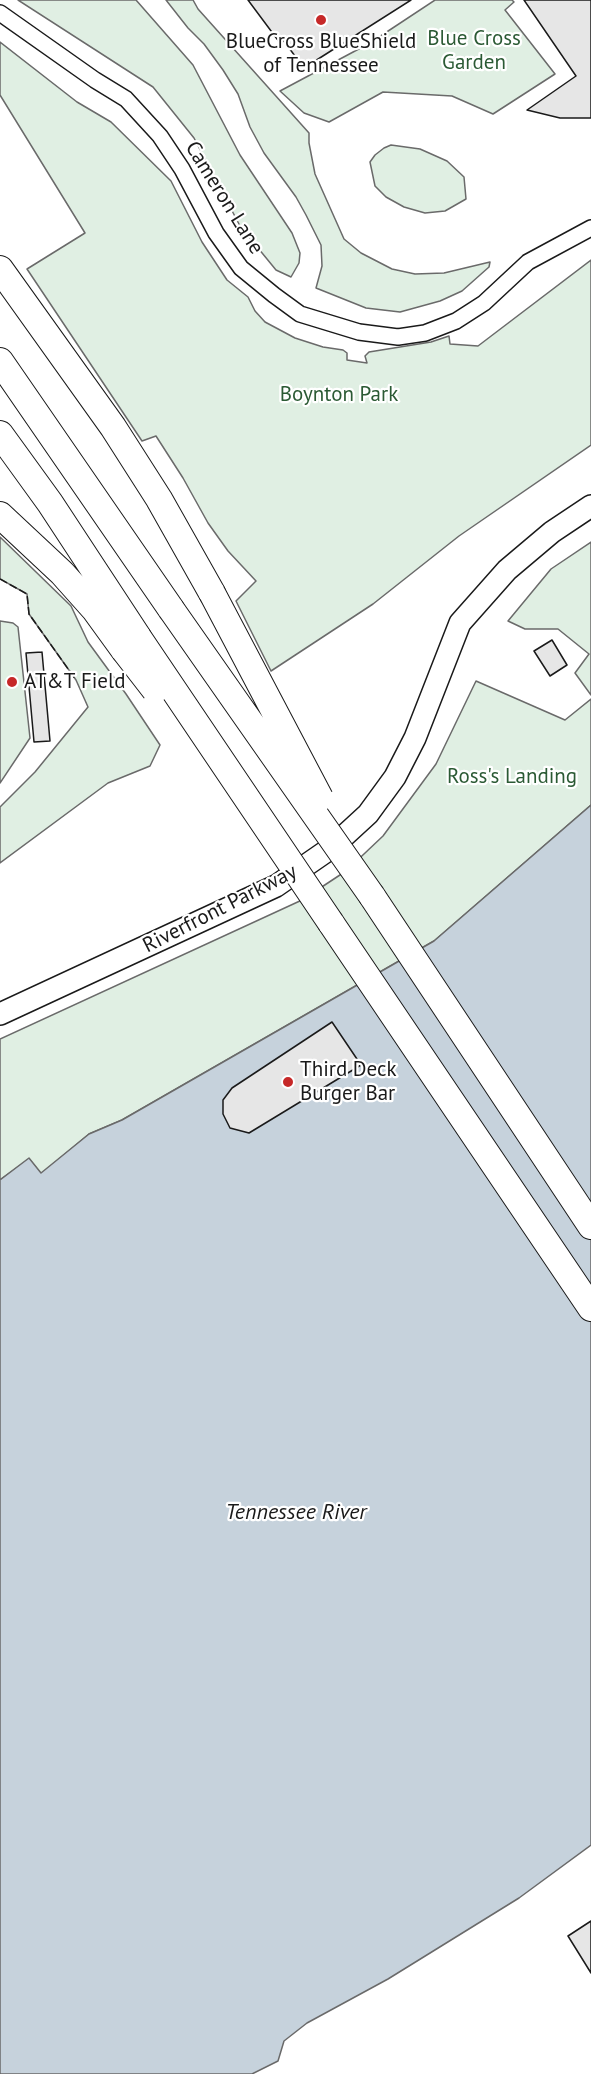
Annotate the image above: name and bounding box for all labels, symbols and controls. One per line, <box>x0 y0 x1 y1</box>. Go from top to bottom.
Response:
marker: BlueCross BlueShield of Tennessee <box>314 13 328 27</box>
park label: Blue Cross Garden <box>427 26 521 76</box>
place label: BlueCross BlueShield of Tennessee <box>226 29 416 79</box>
street label: Cameron Lane <box>179 137 269 259</box>
park label: Boynton Park <box>280 382 398 408</box>
place label: AT&T Field <box>24 669 125 695</box>
marker: AT&T Field <box>5 675 19 689</box>
park label: Ross's Landing <box>447 764 577 790</box>
street label: Riverfront Parkway <box>139 859 301 959</box>
place label: Third Deck Burger Bar <box>300 1057 397 1107</box>
marker: Third Deck Burger Bar <box>281 1075 295 1089</box>
water label: Tennessee River <box>225 1500 367 1526</box>

